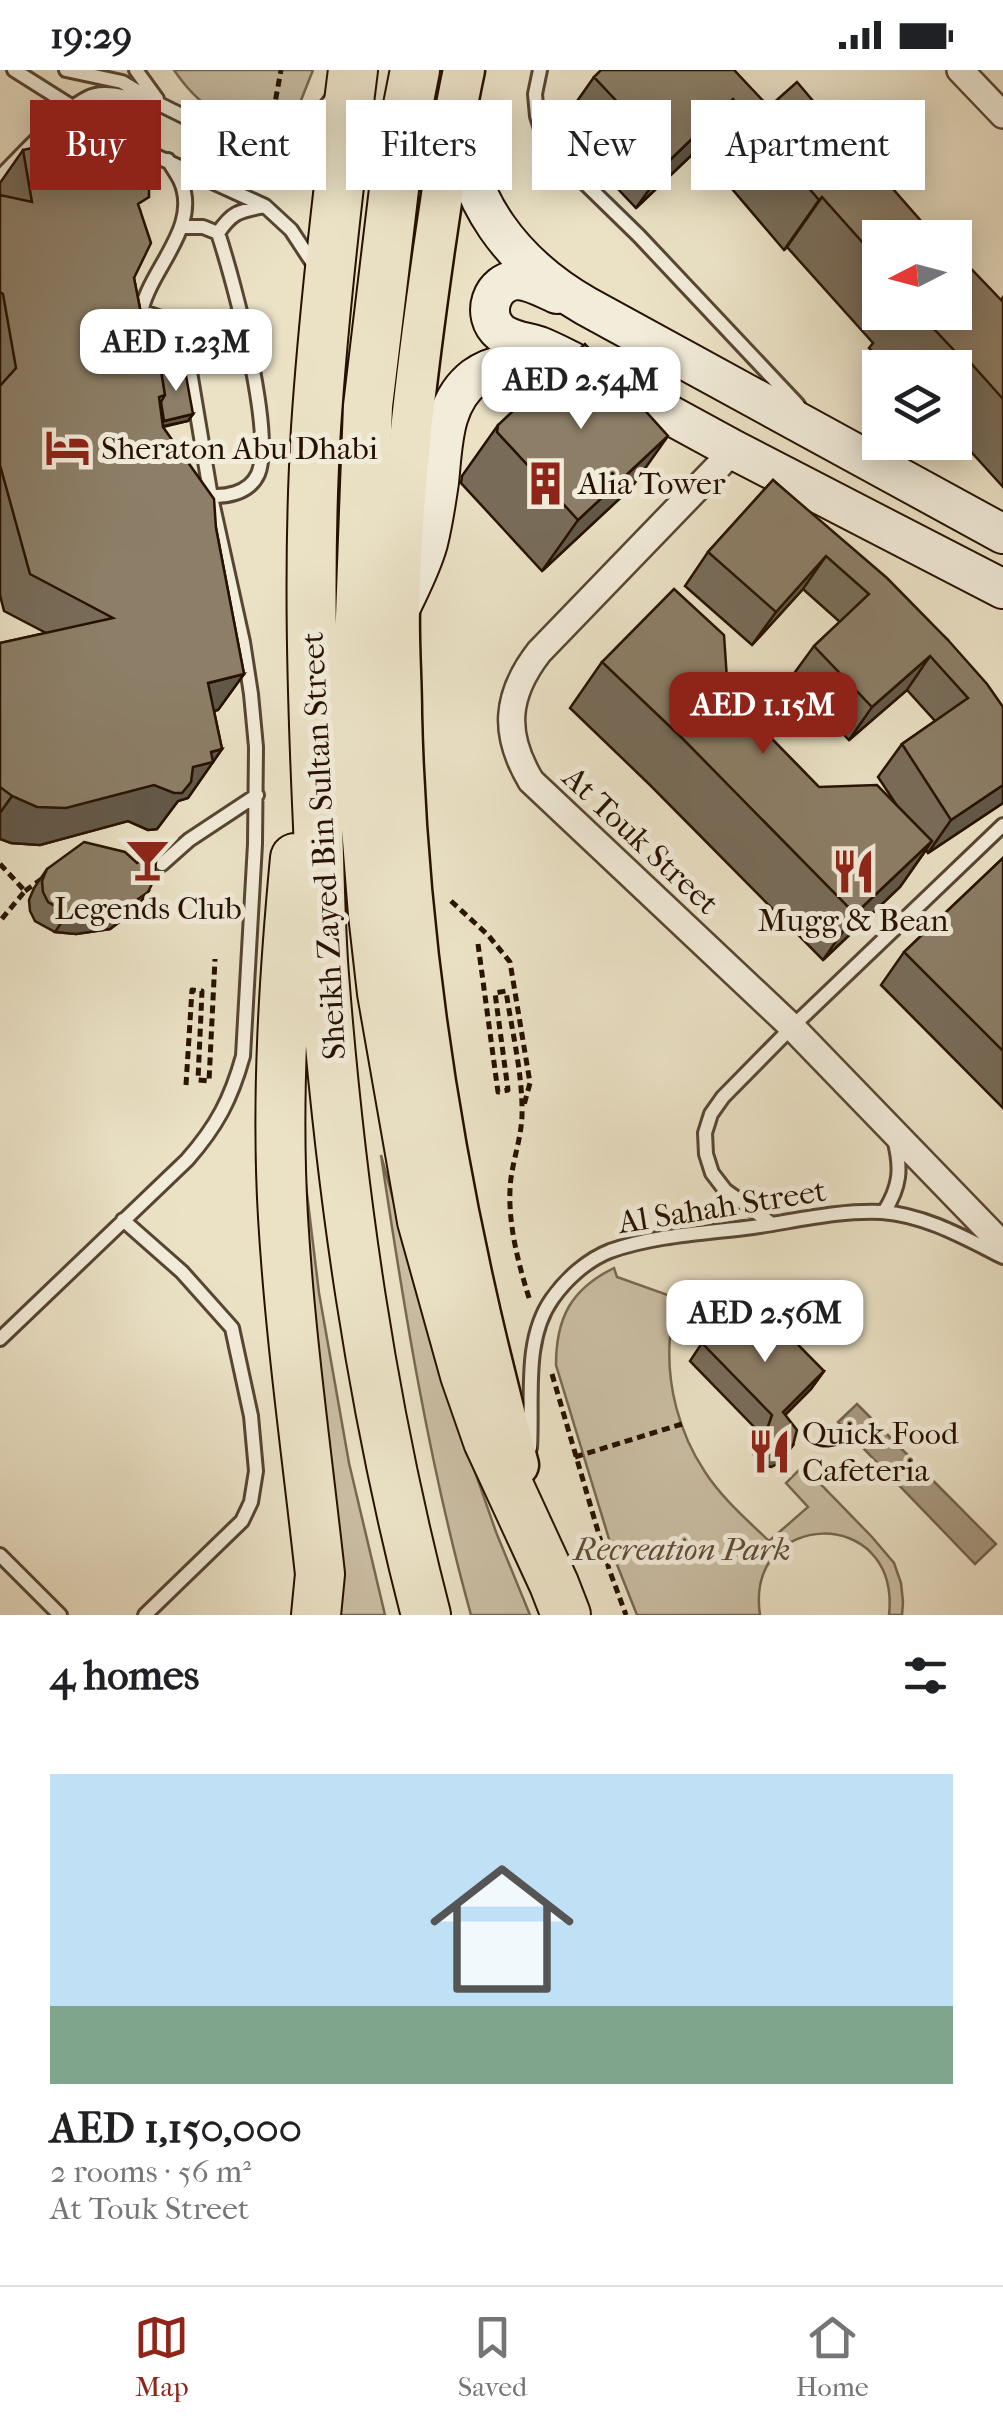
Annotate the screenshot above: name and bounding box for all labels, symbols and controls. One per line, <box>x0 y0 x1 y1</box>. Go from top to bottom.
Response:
text: 19:29 <box>50 13 132 58</box>
chip: Buy <box>30 100 161 190</box>
chip: Rent <box>181 100 326 190</box>
chip: Filters <box>346 100 512 190</box>
chip: New <box>532 100 671 190</box>
chip: Apartment <box>691 100 925 190</box>
north arrow <box>862 220 972 330</box>
map controls <box>862 220 972 460</box>
pin: AED 1.23M <box>62 309 290 394</box>
text: AED 1.23M <box>102 323 250 360</box>
pin: AED 2.54M <box>467 347 695 432</box>
button: layers <box>862 350 972 460</box>
text: AED 2.54M <box>504 361 658 398</box>
hotel icon: Sheraton Abu Dhabi <box>44 424 92 472</box>
place label: Sheraton Abu Dhabi <box>101 430 378 467</box>
building icon: Alia Tower <box>521 459 569 507</box>
place label: Alia Tower <box>576 465 726 502</box>
street label: Sheikh Zayed Bin Sultan Street <box>294 631 353 1061</box>
pin: AED 1.15M <box>649 672 877 757</box>
text: AED 1.15M <box>691 686 835 723</box>
street label: At Touk Street <box>554 758 727 922</box>
bar icon: Legends Club <box>124 836 172 884</box>
restaurant icon: Mugg & Bean <box>829 848 877 896</box>
place label: Legends Club <box>54 890 242 927</box>
place label: Mugg & Bean <box>757 902 949 939</box>
street label: Al Sahah Street <box>614 1172 829 1241</box>
pin: AED 2.56M <box>651 1280 879 1365</box>
text: AED 2.56M <box>688 1294 842 1331</box>
place label: Quick Food Cafeteria <box>802 1415 959 1489</box>
restaurant icon: Quick Food Cafeteria <box>745 1427 793 1475</box>
park label: Recreation Park <box>571 1531 791 1568</box>
icon: filters <box>898 1648 953 1703</box>
text: 4 homes <box>50 1651 199 1700</box>
icon: home <box>412 1839 592 2019</box>
text: AED 1,150,000 <box>50 2104 302 2153</box>
text: 2 rooms · 56 m² <box>50 2153 251 2190</box>
text: At Touk Street <box>50 2190 249 2227</box>
tab: Map <box>134 2310 189 2403</box>
tab: Saved <box>458 2310 527 2403</box>
tab: Home <box>796 2310 869 2403</box>

